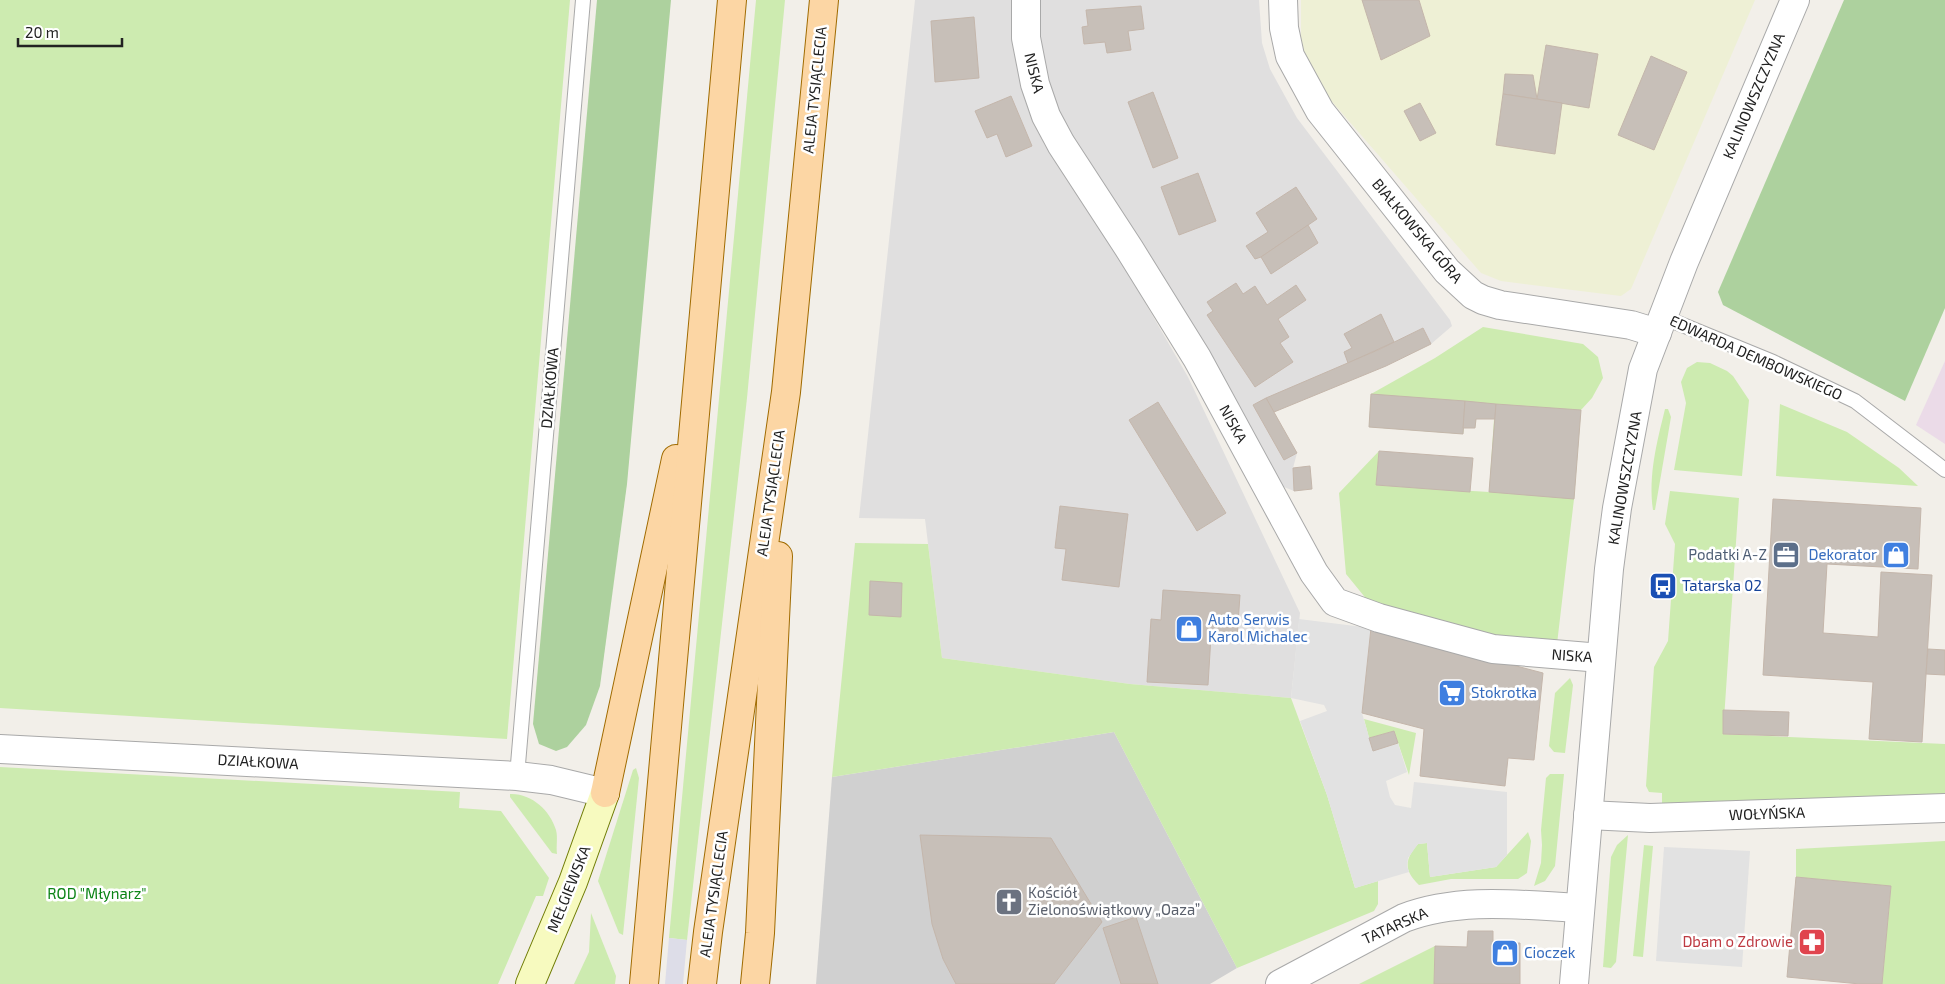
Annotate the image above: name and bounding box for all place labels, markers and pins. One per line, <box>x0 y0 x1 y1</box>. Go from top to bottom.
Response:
office icon: Podatki A-Z <box>1771 540 1801 570</box>
shop icon: Dekorator <box>1881 540 1911 570</box>
place label: Podatki A-Z <box>1688 545 1767 563</box>
place label: Dekorator <box>1809 545 1877 563</box>
bus stop icon: Tatarska 02 <box>1648 571 1678 601</box>
place label: Tatarska 02 <box>1682 576 1762 594</box>
place label: Auto Serwis Karol Michalec <box>1208 610 1308 645</box>
shop icon: Auto Serwis Karol Michalec <box>1174 614 1204 644</box>
supermarket icon: Stokrotka <box>1437 678 1467 708</box>
place label: Stokrotka <box>1471 683 1537 701</box>
place label: Kościół Zielonoświątkowy „Oaza” <box>1028 883 1200 918</box>
church icon: Kościół Zielonoświątkowy „Oaza” <box>994 887 1024 917</box>
pharmacy icon: Dbam o Zdrowie <box>1797 927 1827 957</box>
place label: Dbam o Zdrowie <box>1682 932 1793 950</box>
shop icon: Cioczek <box>1490 938 1520 968</box>
place label: Cioczek <box>1524 943 1576 961</box>

